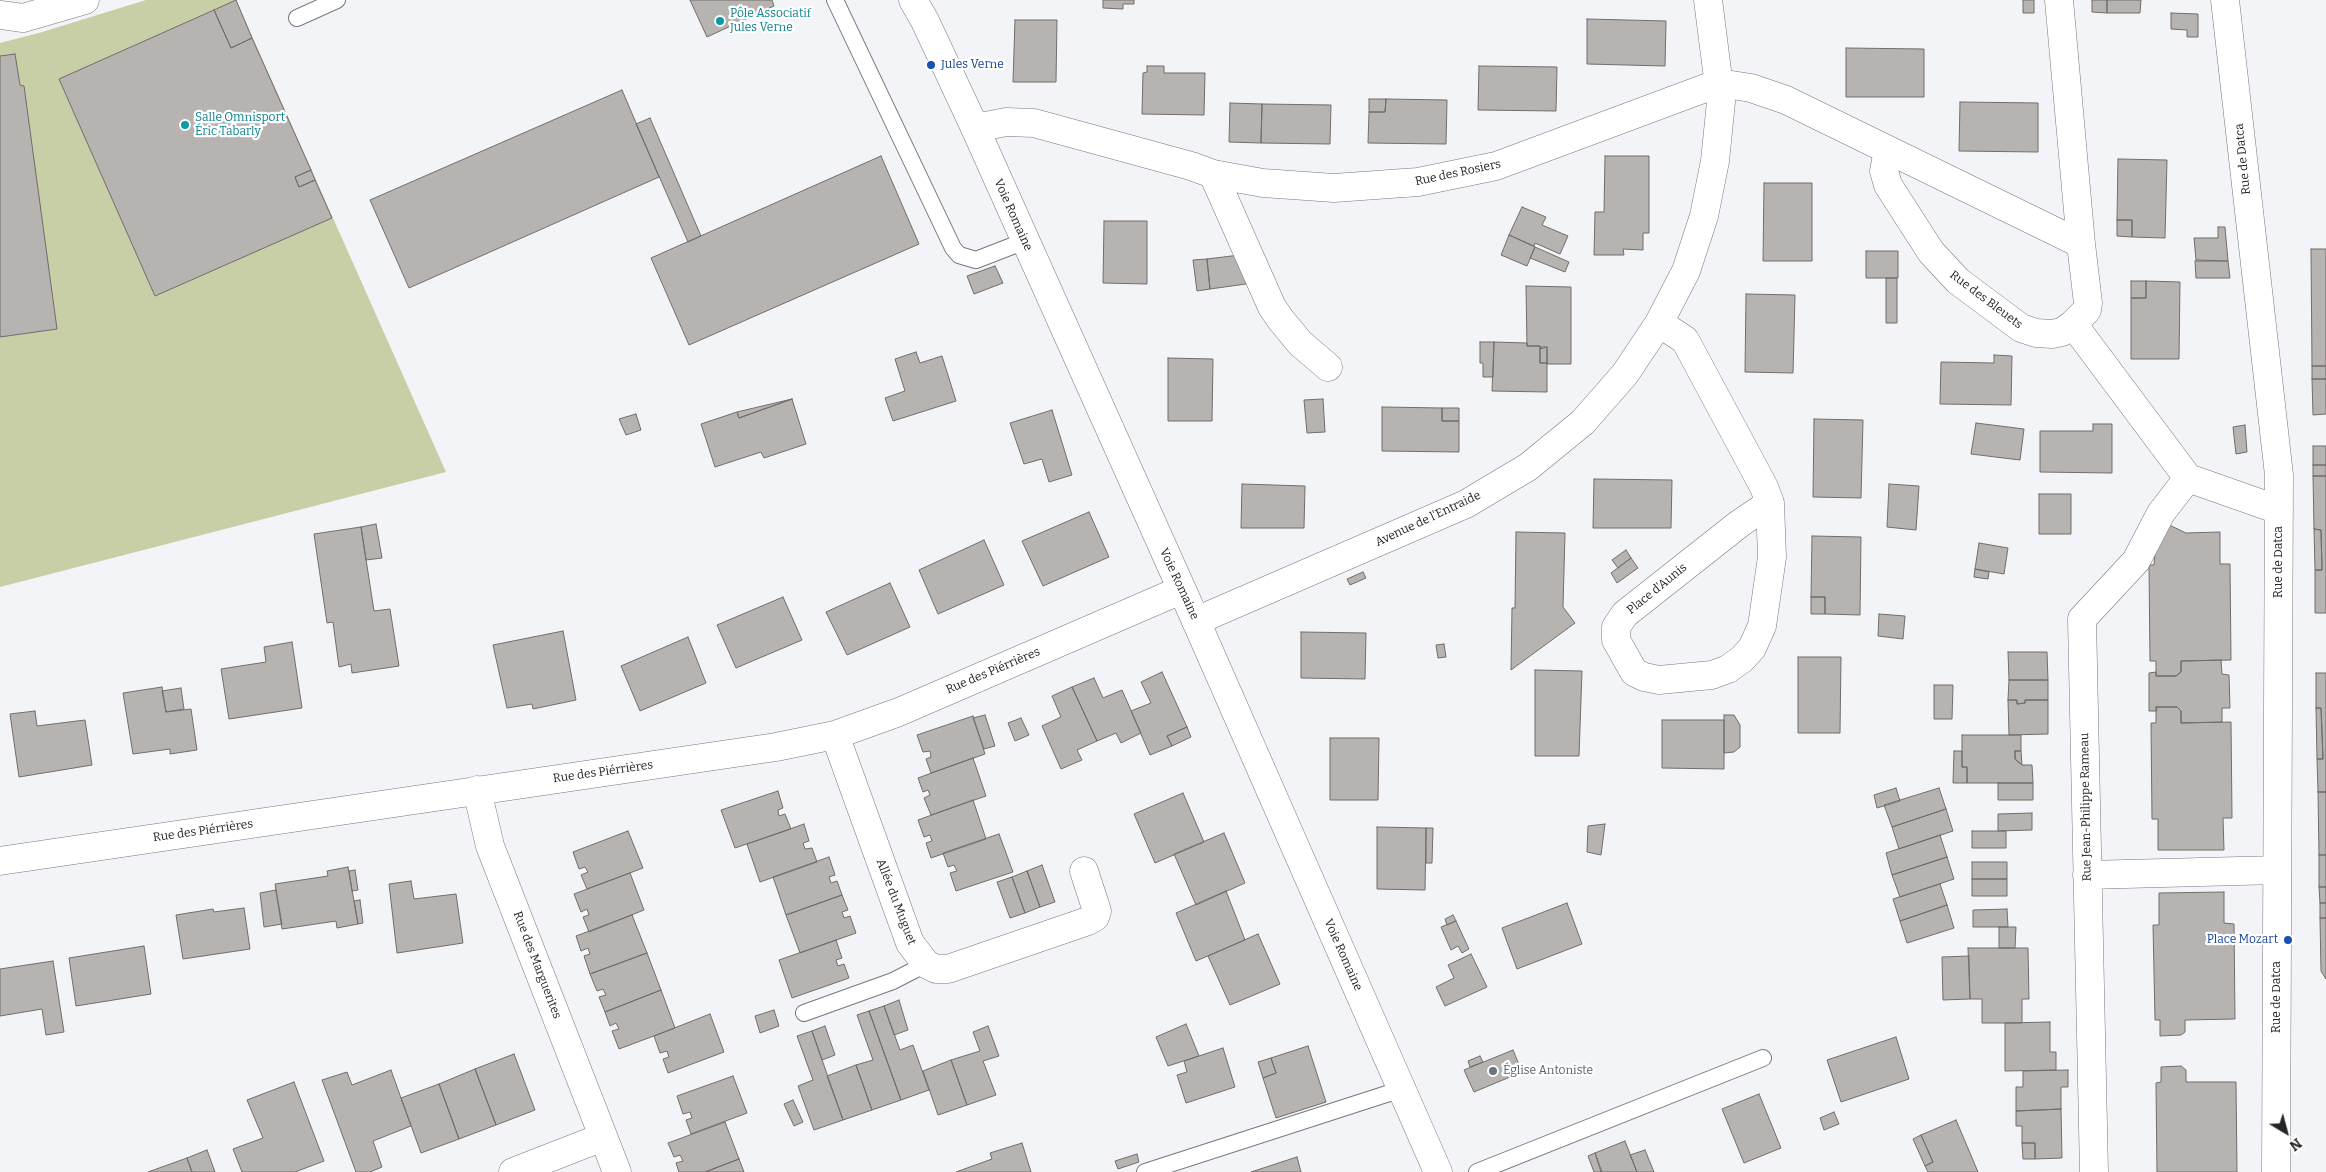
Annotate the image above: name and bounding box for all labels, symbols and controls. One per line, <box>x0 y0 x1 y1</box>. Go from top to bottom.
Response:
place label: Pôle Associatif Jules Verne <box>730 7 811 35</box>
marker: Pôle Associatif Jules Verne <box>714 15 726 27</box>
place label: Jules Verne <box>941 58 1004 72</box>
marker: Jules Verne <box>925 59 937 71</box>
place label: Salle Omnisport Éric Tabarly <box>195 111 285 139</box>
marker: Salle Omnisport Éric Tabarly <box>179 119 191 131</box>
street label: Rue de Datca <box>2232 123 2254 195</box>
street label: Rue des Rosiers <box>1414 157 1502 189</box>
street label: Voie Romaine <box>991 177 1035 253</box>
street label: Rue des Bleuets <box>1947 268 2025 332</box>
street label: Avenue de l'Entraide <box>1373 488 1483 550</box>
street label: Rue de Datca <box>2272 526 2286 598</box>
street label: Voie Romaine <box>1156 546 1202 622</box>
street label: Place d'Aunis <box>1624 561 1690 617</box>
street label: Rue des Piérrières <box>944 645 1042 697</box>
street label: Rue Jean-Philippe Rameau <box>2078 733 2094 881</box>
street label: Rue des Piérrières <box>552 758 654 786</box>
street label: Rue des Piérrières <box>152 817 254 845</box>
street label: Allée du Muguet <box>873 857 919 947</box>
street label: Rue des Marguerites <box>510 909 564 1021</box>
street label: Voie Romaine <box>1321 917 1365 993</box>
place label: Place Mozart <box>2207 933 2278 947</box>
marker: Place Mozart <box>2282 934 2294 946</box>
street label: Rue de Datca <box>2270 961 2284 1033</box>
place label: Église Antoniste <box>1503 1064 1593 1078</box>
marker: Église Antoniste <box>1487 1065 1499 1077</box>
north arrow <box>2261 1107 2311 1157</box>
text: N <box>2286 1134 2305 1154</box>

